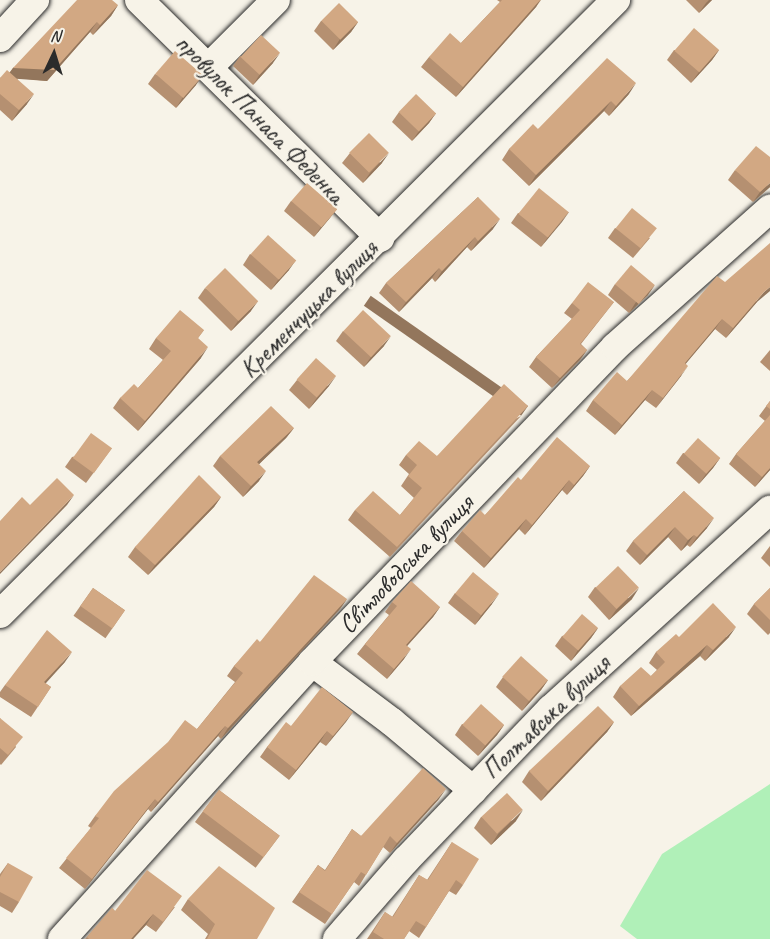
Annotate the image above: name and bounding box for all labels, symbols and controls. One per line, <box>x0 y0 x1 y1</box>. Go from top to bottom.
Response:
north arrow <box>24 24 84 84</box>
text: N <box>50 26 61 46</box>
street label: провулок Панаса Феденка <box>169 28 351 210</box>
street label: Кременчуцька вулиця <box>233 233 385 385</box>
street label: Світловодська вулиця <box>332 488 480 640</box>
street label: Полтавська вулиця <box>476 648 616 786</box>

